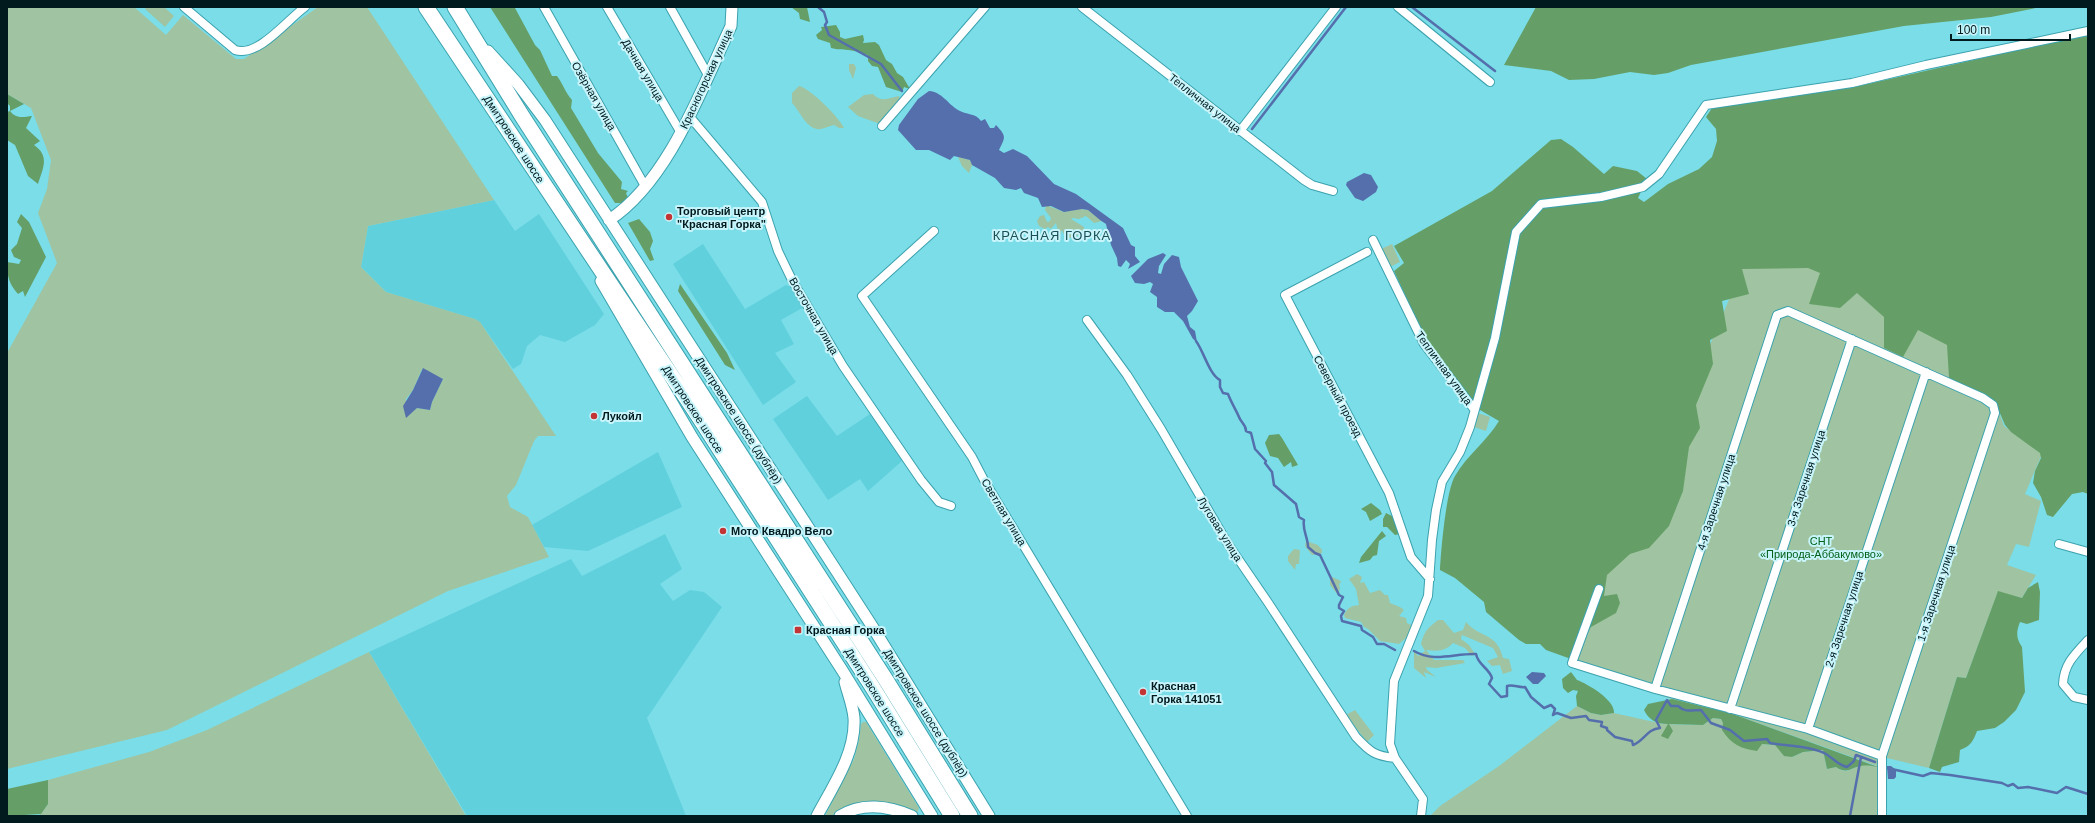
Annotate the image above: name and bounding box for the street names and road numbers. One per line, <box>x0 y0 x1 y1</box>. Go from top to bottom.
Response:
street label: Красногорская улица <box>678 27 735 131</box>
street label: Дачная улица <box>620 37 667 104</box>
street label: Озёрная улица <box>569 60 619 133</box>
street label: Тепличная улица <box>1167 71 1244 135</box>
street label: Дмитровское шоссе <box>481 93 547 185</box>
street label: Восточная улица <box>787 275 841 357</box>
street label: Тепличная улица <box>1413 329 1475 408</box>
street label: Северный проезд <box>1311 353 1365 439</box>
street label: Дмитровское шоссе (дублёр) <box>693 354 785 486</box>
street label: Дмитровское шоссе <box>660 363 726 455</box>
street label: 3-я Заречная улица <box>1785 427 1828 528</box>
street label: 4-я Заречная улица <box>1695 451 1738 552</box>
street label: Светлая улица <box>979 476 1029 548</box>
street label: Луговая улица <box>1195 495 1245 564</box>
street label: 1-я Заречная улица <box>1915 542 1958 643</box>
street label: 2-я Заречная улица <box>1823 568 1866 669</box>
street label: Дмитровское шоссе <box>843 646 907 738</box>
street label: Дмитровское шоссе (дублёр) <box>881 647 971 779</box>

